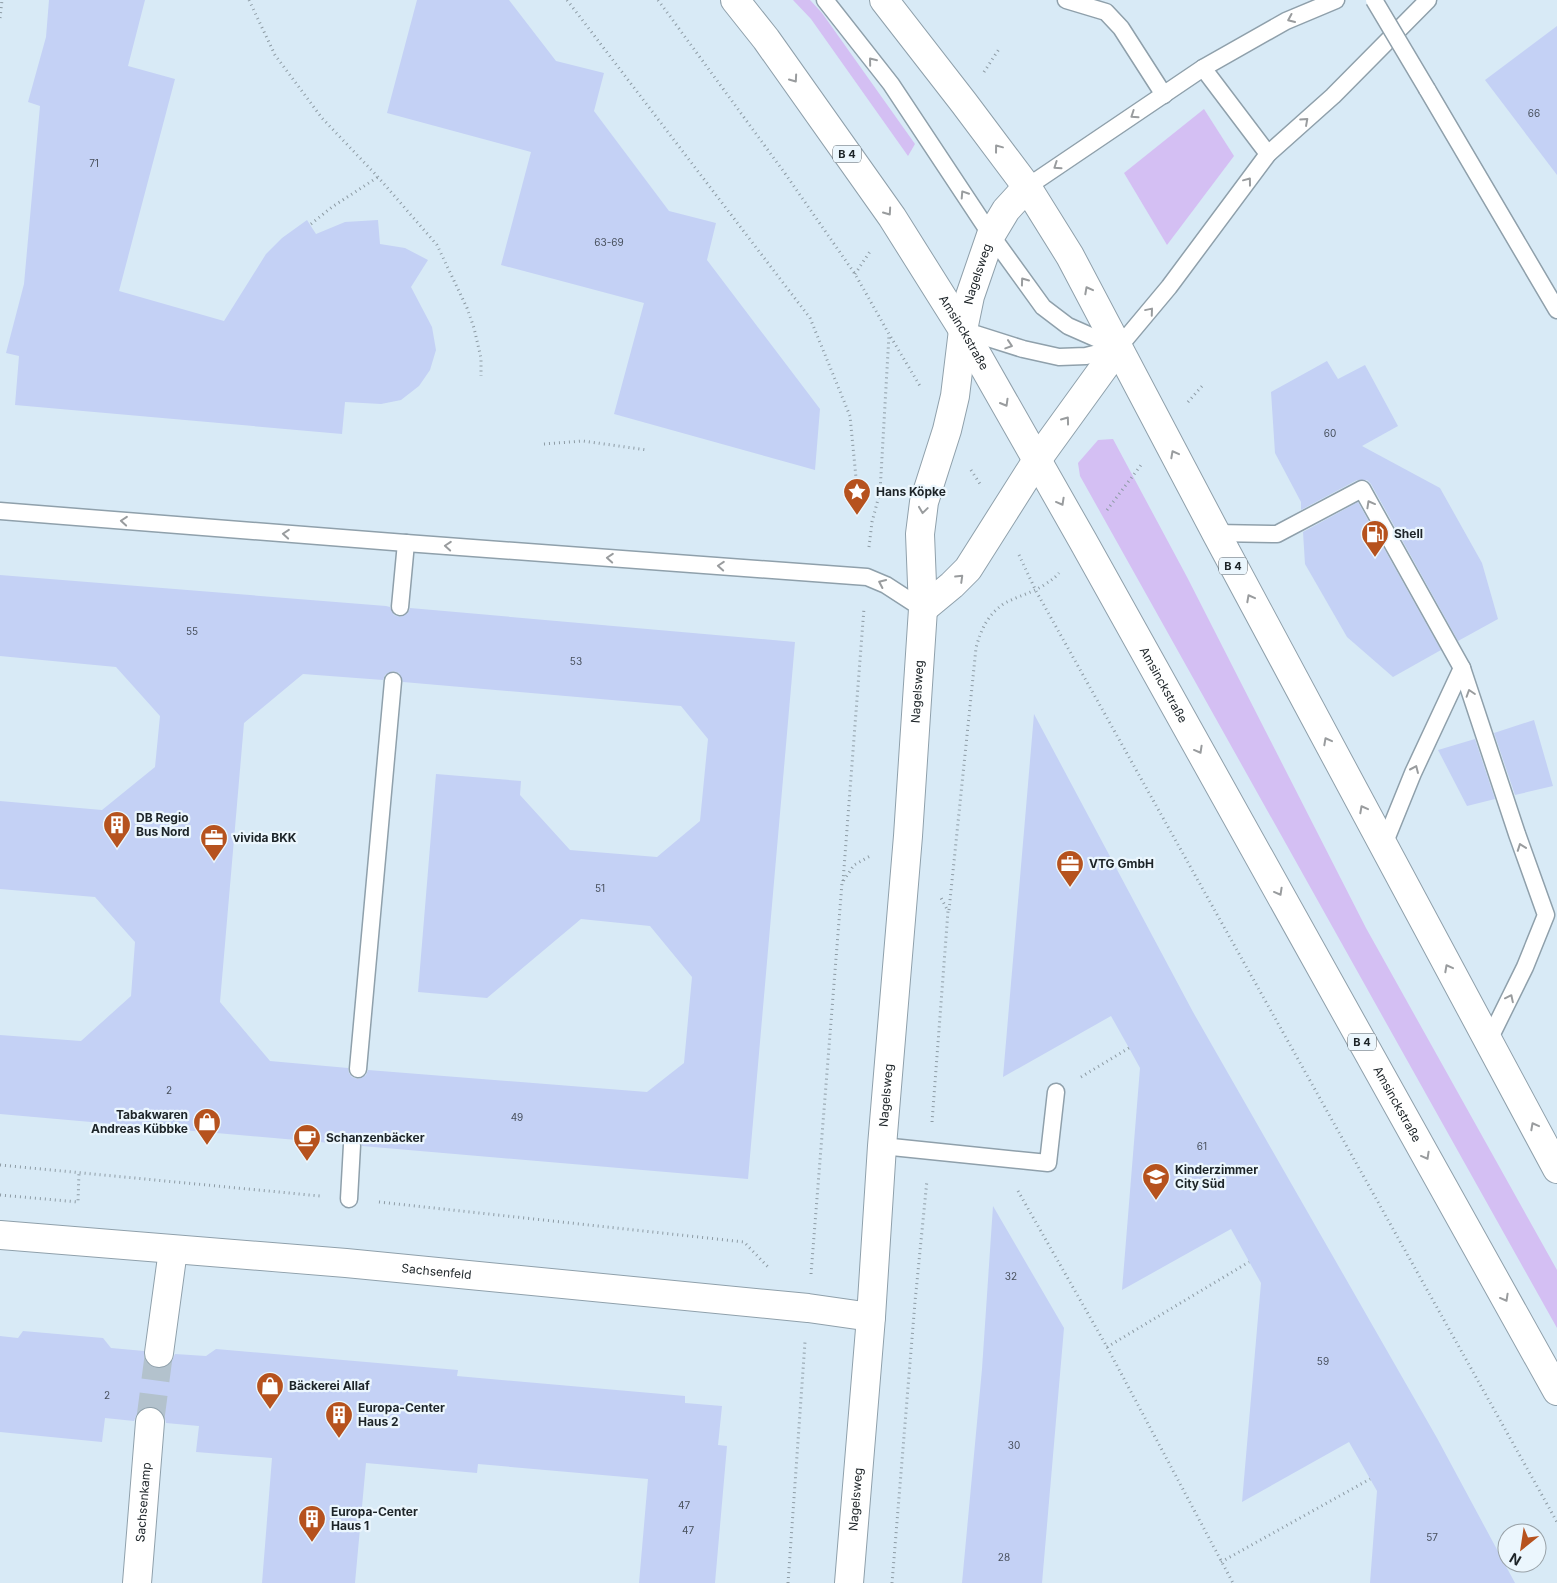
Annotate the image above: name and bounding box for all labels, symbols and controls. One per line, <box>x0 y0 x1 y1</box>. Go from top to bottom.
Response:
one-way arrow <box>1287 13 1296 24</box>
one-way arrow <box>869 58 877 67</box>
one-way arrow <box>788 73 797 83</box>
house number: 66 <box>1528 107 1540 119</box>
one-way arrow <box>1130 109 1140 118</box>
one-way arrow <box>1299 118 1308 127</box>
one-way arrow <box>995 145 1003 154</box>
road number: B 4 <box>833 146 861 162</box>
house number: 71 <box>89 157 99 169</box>
one-way arrow <box>1054 160 1063 170</box>
one-way arrow <box>1242 177 1251 187</box>
one-way arrow <box>961 191 971 200</box>
one-way arrow <box>882 206 891 216</box>
house number: 63-69 <box>594 236 624 248</box>
street label: Nagelsweg <box>960 242 994 306</box>
one-way arrow <box>1021 277 1030 287</box>
one-way arrow <box>1084 286 1094 295</box>
street label: Amsinckstraße <box>936 292 992 373</box>
one-way arrow <box>1144 307 1153 316</box>
one-way arrow <box>1005 339 1013 349</box>
one-way arrow <box>998 397 1008 406</box>
one-way arrow <box>1060 416 1069 426</box>
house number: 60 <box>1324 427 1336 439</box>
one-way arrow <box>1170 450 1180 459</box>
place icon: Hans Köpke <box>842 477 872 516</box>
place label: Hans Köpke <box>876 484 946 499</box>
one-way arrow <box>1055 497 1065 506</box>
one-way arrow <box>1366 500 1376 509</box>
one-way arrow <box>918 507 929 515</box>
one-way arrow <box>120 515 128 526</box>
fuel station icon: Shell <box>1360 519 1390 558</box>
place label: Shell <box>1394 526 1423 541</box>
one-way arrow <box>282 528 290 539</box>
one-way arrow <box>444 541 452 552</box>
one-way arrow <box>606 553 614 564</box>
road number: B 4 <box>1219 558 1247 574</box>
one-way arrow <box>717 561 725 572</box>
one-way arrow <box>954 575 963 584</box>
one-way arrow <box>878 580 887 590</box>
one-way arrow <box>1246 594 1256 603</box>
house number: 55 <box>186 625 198 637</box>
street label: Amsinckstraße <box>1137 644 1191 725</box>
house number: 53 <box>570 655 582 667</box>
street label: Nagelsweg <box>907 660 927 724</box>
one-way arrow <box>1466 690 1476 698</box>
one-way arrow <box>1323 737 1333 746</box>
one-way arrow <box>1193 745 1203 754</box>
one-way arrow <box>1409 765 1419 774</box>
one-way arrow <box>1359 806 1369 815</box>
building icon: DB Regio Bus Nord <box>102 810 132 849</box>
place label: DB Regio Bus Nord <box>136 810 190 839</box>
office icon: vivida BKK <box>199 823 229 862</box>
place label: vivida BKK <box>233 830 297 845</box>
one-way arrow <box>1517 844 1527 852</box>
office icon: VTG GmbH <box>1055 849 1085 888</box>
place label: VTG GmbH <box>1089 856 1154 871</box>
house number: 51 <box>595 882 605 894</box>
one-way arrow <box>1272 886 1282 895</box>
one-way arrow <box>1444 964 1454 973</box>
one-way arrow <box>1504 994 1514 1003</box>
road number: B 4 <box>1348 1034 1376 1050</box>
street label: Nagelsweg <box>876 1063 896 1128</box>
street label: Amsinckstraße <box>1370 1063 1425 1145</box>
house number: 2 <box>166 1084 172 1096</box>
place label: Tabakwaren Andreas Kübbke <box>91 1107 188 1136</box>
shop icon: Tabakwaren Andreas Kübbke <box>192 1107 222 1146</box>
house number: 49 <box>511 1111 523 1123</box>
cafe icon: Schanzenbäcker <box>292 1123 322 1162</box>
one-way arrow <box>1530 1123 1540 1132</box>
place label: Schanzenbäcker <box>326 1130 425 1145</box>
house number: 61 <box>1197 1140 1207 1152</box>
one-way arrow <box>1419 1151 1429 1160</box>
school or university icon: Kinderzimmer City Süd <box>1141 1162 1171 1201</box>
place label: Kinderzimmer City Süd <box>1175 1162 1258 1191</box>
street label: Sachsenfeld <box>401 1260 472 1282</box>
house number: 32 <box>1005 1270 1017 1282</box>
one-way arrow <box>1499 1293 1509 1302</box>
house number: 59 <box>1317 1355 1329 1367</box>
shop icon: Bäckerei Allaf <box>255 1371 285 1410</box>
place label: Bäckerei Allaf <box>289 1378 370 1393</box>
house number: 2 <box>104 1389 110 1401</box>
building icon: Europa-Center Haus 2 <box>324 1400 354 1439</box>
place label: Europa-Center Haus 2 <box>358 1400 445 1429</box>
house number: 30 <box>1008 1439 1020 1451</box>
street label: Sachsenkamp <box>132 1462 154 1543</box>
street label: Nagelsweg <box>845 1467 866 1531</box>
house number: 47 <box>678 1499 690 1511</box>
building icon: Europa-Center Haus 1 <box>297 1504 327 1543</box>
place label: Europa-Center Haus 1 <box>331 1504 418 1533</box>
north arrow <box>1497 1523 1547 1573</box>
house number: 47 <box>682 1524 694 1536</box>
house number: 57 <box>1426 1531 1438 1543</box>
text: N <box>1506 1550 1524 1570</box>
house number: 28 <box>998 1551 1010 1563</box>

